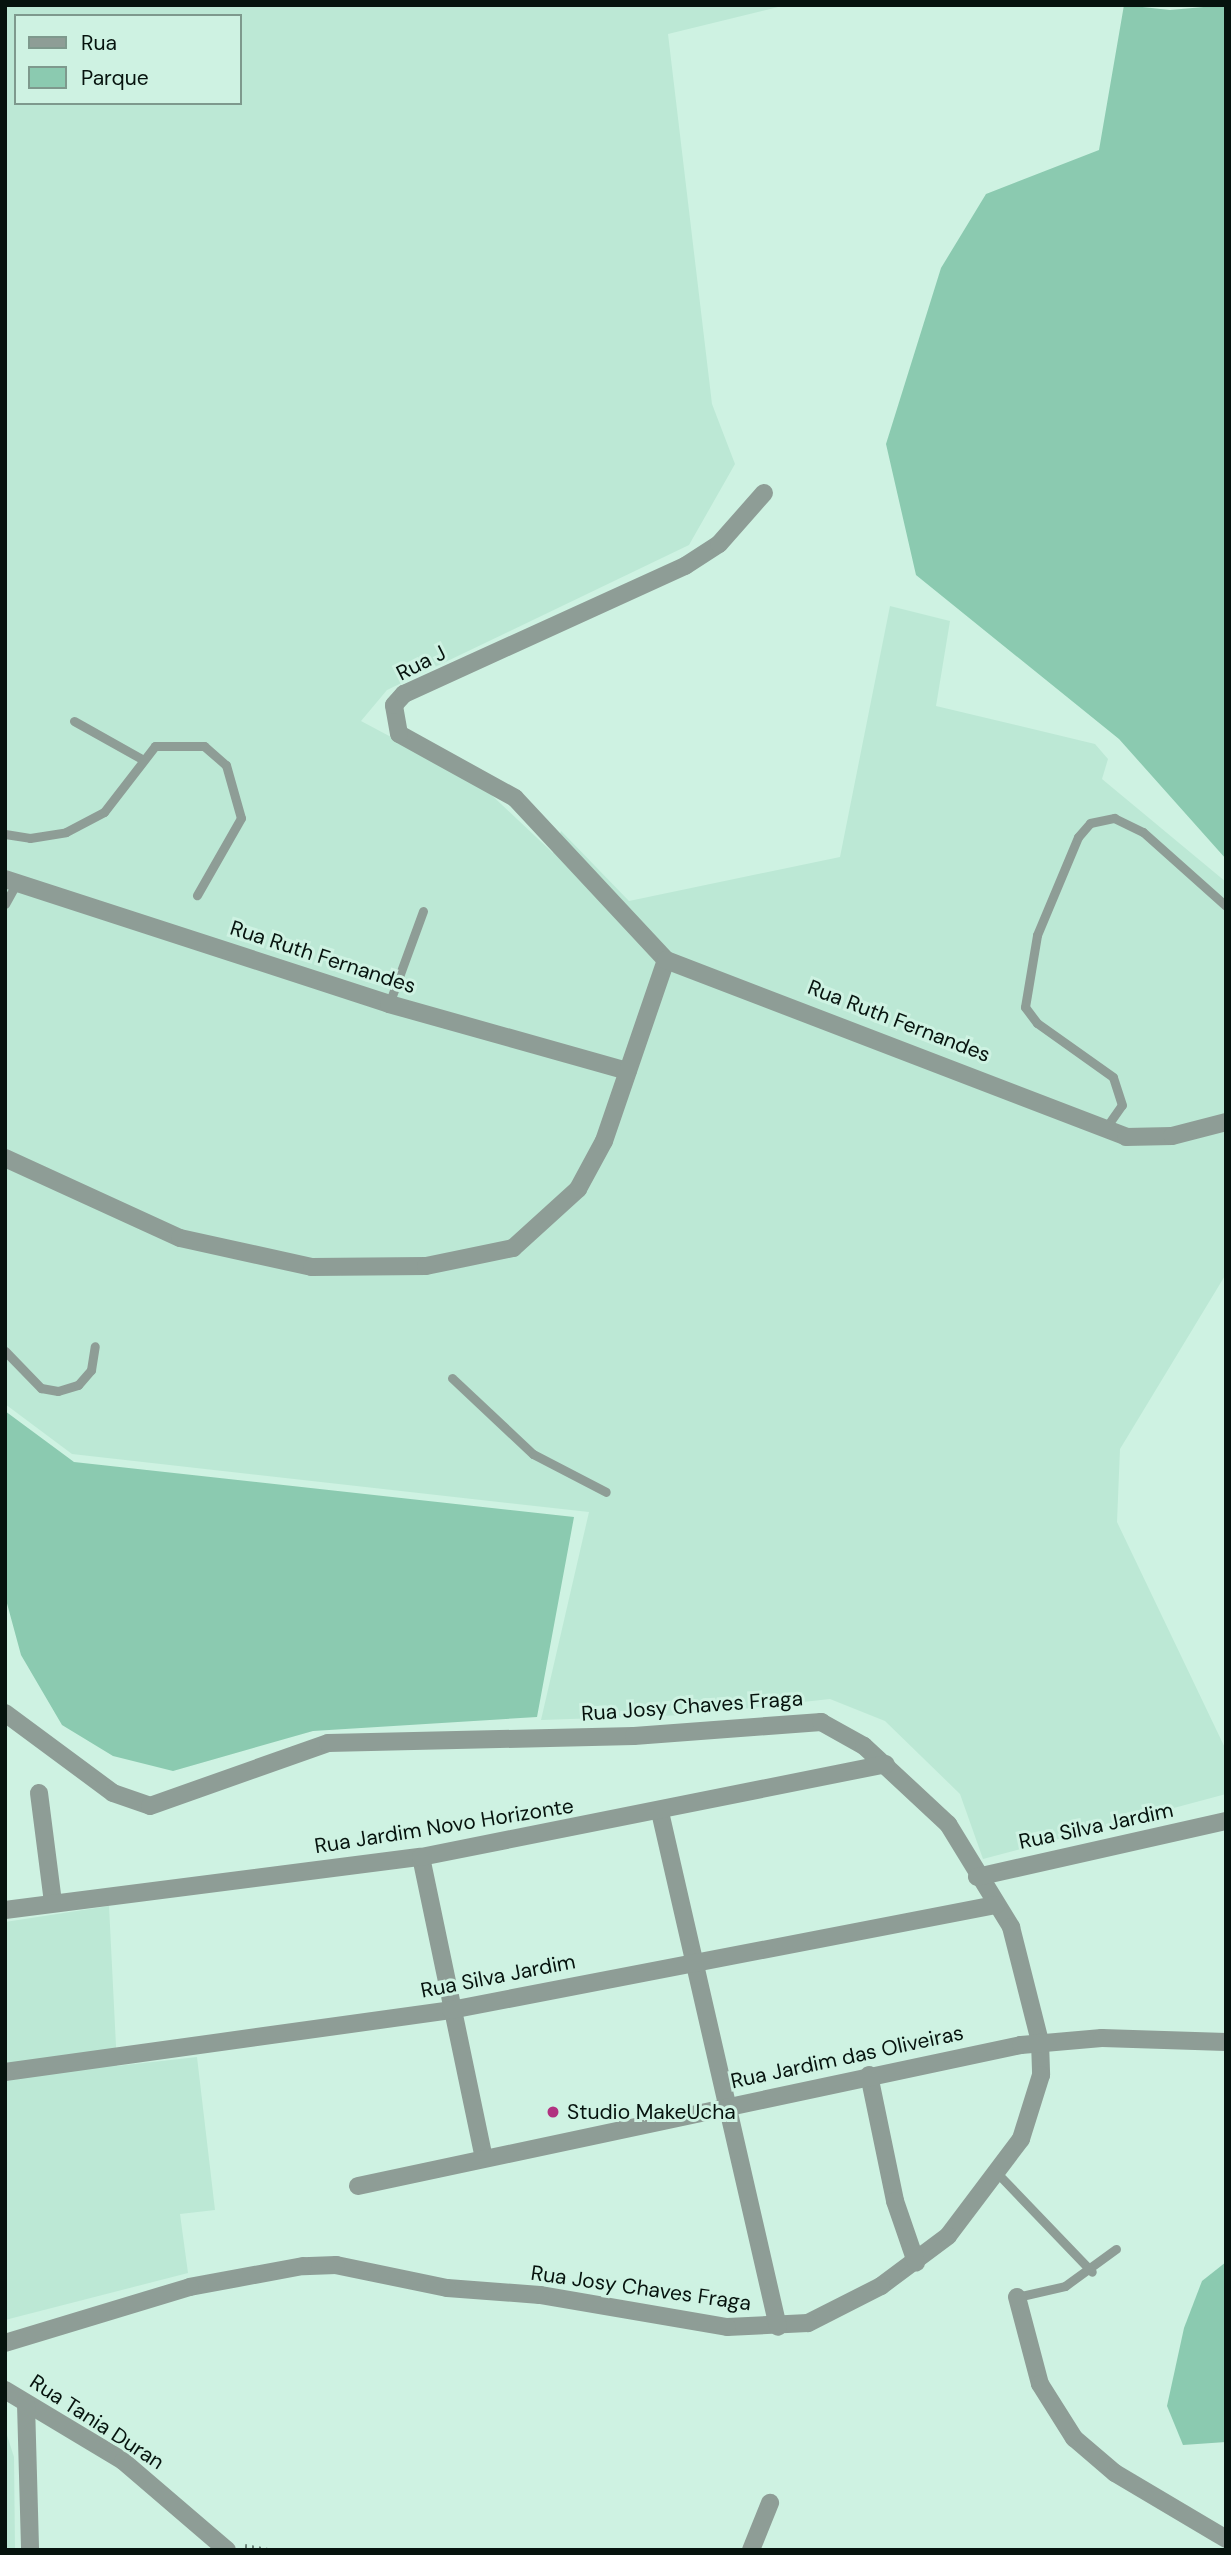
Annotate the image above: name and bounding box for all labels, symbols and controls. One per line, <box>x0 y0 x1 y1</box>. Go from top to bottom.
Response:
legend <box>14 14 242 105</box>
text: Rua <box>81 29 117 57</box>
text: Parque <box>81 64 149 92</box>
street label: Rua J <box>392 640 450 686</box>
street label: Rua Ruth Fernandes <box>227 915 419 999</box>
street label: Rua Ruth Fernandes <box>804 975 994 1067</box>
street label: Rua Josy Chaves Fraga <box>580 1686 804 1726</box>
street label: Rua Jardim Novo Horizonte <box>313 1793 575 1859</box>
street label: Rua Silva Jardim <box>1016 1797 1176 1855</box>
street label: Rua Silva Jardim <box>418 1949 578 2003</box>
street label: Rua Jardim das Oliveiras <box>728 2020 966 2094</box>
place label: Studio MakeUcha <box>567 2099 736 2125</box>
marker: Studio MakeUcha <box>545 2104 561 2120</box>
street label: Rua Josy Chaves Fraga <box>529 2260 753 2316</box>
street label: Rua Tania Duran <box>25 2369 169 2475</box>

